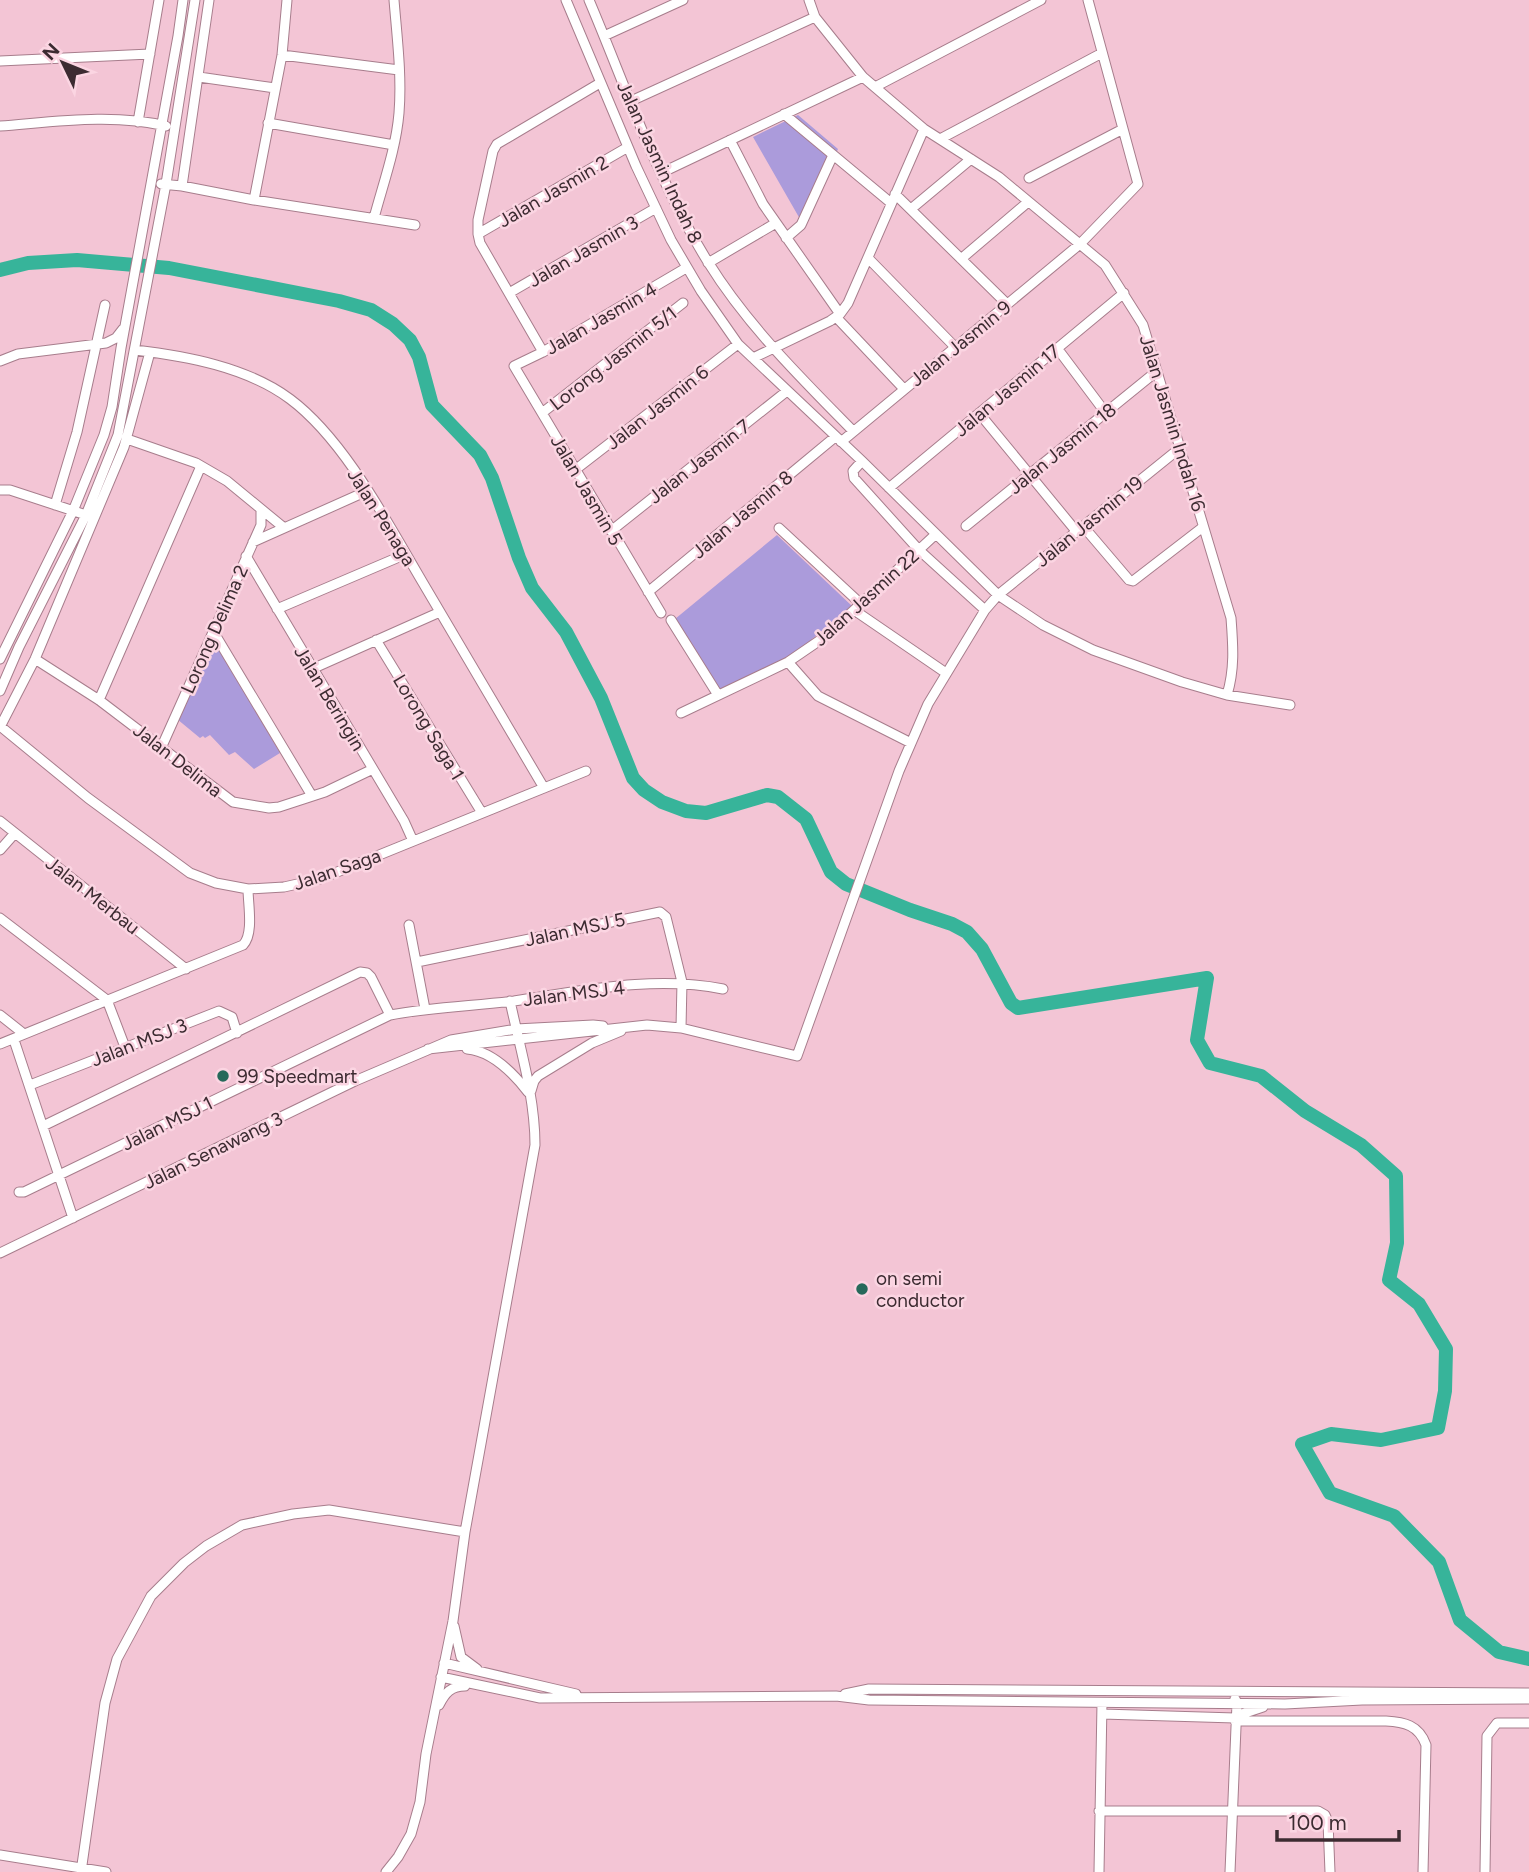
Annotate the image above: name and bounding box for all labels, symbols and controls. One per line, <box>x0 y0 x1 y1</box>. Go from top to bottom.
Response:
north arrow <box>28 28 98 98</box>
text: N <box>38 39 64 65</box>
street label: Jalan Jasmin Indah 8 <box>612 77 707 247</box>
street label: Jalan Jasmin 2 <box>494 151 612 232</box>
street label: Jalan Jasmin 3 <box>524 211 642 292</box>
street label: Jalan Jasmin 4 <box>542 277 661 360</box>
street label: Jalan Jasmin 9 <box>905 296 1016 391</box>
street label: Lorong Jasmin 5/1 <box>545 302 682 415</box>
street label: Jalan Jasmin Indah 16 <box>1135 332 1210 514</box>
street label: Jalan Jasmin 17 <box>950 340 1065 441</box>
street label: Jalan Jasmin 6 <box>602 360 713 455</box>
street label: Jalan Jasmin 18 <box>1004 398 1121 499</box>
street label: Jalan Jasmin 7 <box>644 414 755 508</box>
street label: Jalan Jasmin 5 <box>546 431 628 550</box>
street label: Jalan Penaga <box>342 464 421 570</box>
street label: Jalan Jasmin 8 <box>687 466 797 563</box>
street label: Jalan Jasmin 19 <box>1031 471 1148 572</box>
street label: Jalan Jasmin 22 <box>809 544 924 651</box>
street label: Lorong Delima 2 <box>176 561 253 697</box>
street label: Jalan Beringin <box>289 642 370 755</box>
street label: Lorong Saga 1 <box>388 670 469 784</box>
street label: Jalan Delima <box>129 719 227 802</box>
street label: Jalan Saga <box>290 844 384 895</box>
street label: Jalan Merbau <box>41 852 144 939</box>
street label: Jalan MSJ 5 <box>523 908 627 951</box>
street label: Jalan MSJ 4 <box>522 976 627 1011</box>
street label: Jalan MSJ 3 <box>88 1014 191 1071</box>
place label: 99 Speedmart <box>237 1065 357 1088</box>
marker: 99 Speedmart <box>215 1068 231 1084</box>
street label: Jalan MSJ 1 <box>118 1091 217 1155</box>
street label: Jalan Senawang 3 <box>140 1107 287 1194</box>
place label: on semi conductor <box>876 1267 965 1312</box>
marker: on semi conductor <box>854 1281 870 1297</box>
scale bar <box>1277 1798 1400 1842</box>
text: 100 m <box>1288 1810 1347 1835</box>

